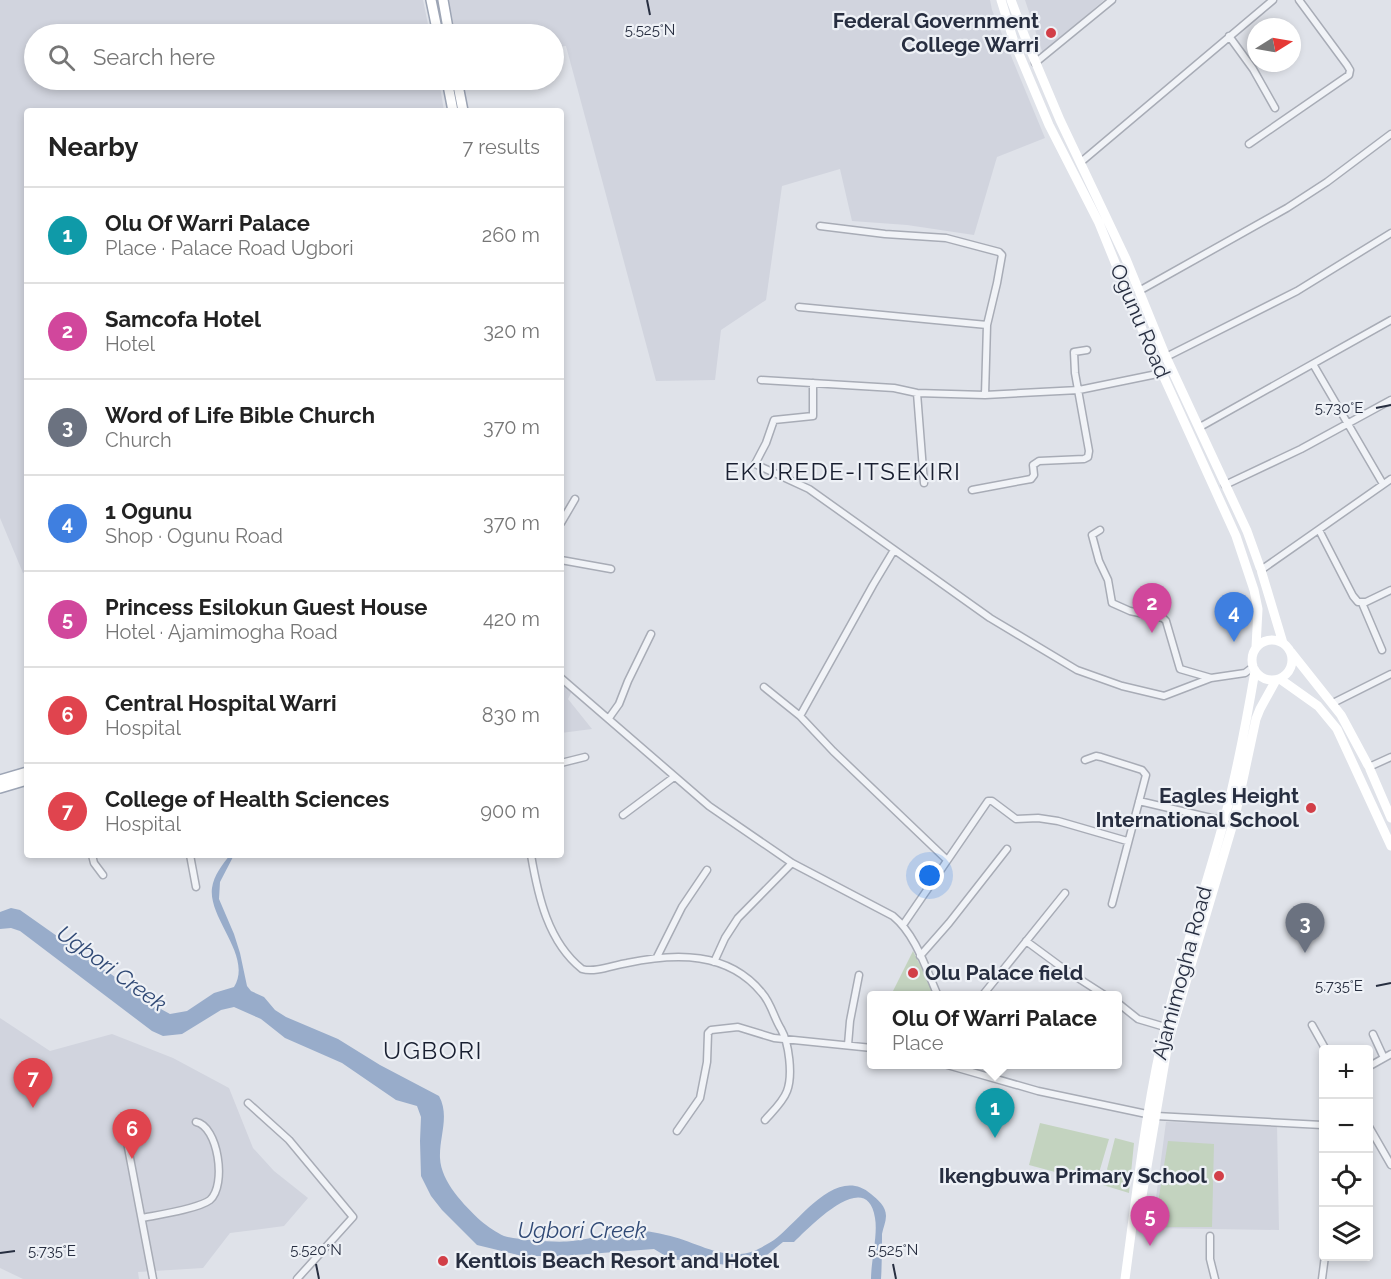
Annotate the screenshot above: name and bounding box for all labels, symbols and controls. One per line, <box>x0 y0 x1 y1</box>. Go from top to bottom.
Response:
place label: Federal Government College Warri <box>833 8 1039 57</box>
north arrow <box>1247 18 1301 72</box>
text: 5.525°N <box>625 21 675 39</box>
search box <box>24 24 564 90</box>
marker: Federal Government College Warri <box>1044 26 1058 40</box>
icon: search <box>45 41 78 74</box>
text: Search here <box>93 44 215 70</box>
text: Nearby <box>48 132 138 162</box>
text: 7 results <box>462 135 540 159</box>
text: Olu Of Warri Palace <box>105 210 310 236</box>
text: 1 <box>63 223 72 247</box>
text: 260 m <box>482 223 540 247</box>
text: Place · Palace Road Ugbori <box>105 236 354 260</box>
street label: Ogunu Road <box>1105 260 1176 382</box>
text: Samcofa Hotel <box>105 306 261 332</box>
text: 2 <box>62 319 73 343</box>
text: 320 m <box>483 319 540 343</box>
text: Hotel <box>105 332 155 356</box>
text: 5.730°E <box>1315 399 1363 417</box>
text: Word of Life Bible Church <box>105 402 375 428</box>
text: 3 <box>62 415 73 439</box>
text: 370 m <box>483 415 540 439</box>
text: Church <box>105 428 172 452</box>
district label: EKUREDE-ITSEKIRI <box>724 457 962 486</box>
text: 1 Ogunu <box>105 498 192 524</box>
text: 4 <box>62 511 73 535</box>
text: 370 m <box>483 511 540 535</box>
text: Shop · Ogunu Road <box>105 524 283 548</box>
pin: 2 <box>1132 584 1172 633</box>
pin: 4 <box>1214 592 1254 642</box>
text: Princess Esilokun Guest House <box>105 594 427 620</box>
text: 5 <box>62 607 73 631</box>
text: 420 m <box>483 607 540 631</box>
text: Hotel · Ajamimogha Road <box>105 620 338 644</box>
text: Central Hospital Warri <box>105 690 337 716</box>
text: 6 <box>61 703 74 727</box>
text: 830 m <box>482 703 540 727</box>
text: Hospital <box>105 716 181 740</box>
place label: Eagles Height International School <box>1096 783 1299 832</box>
text: College of Health Sciences <box>105 786 389 812</box>
text: 7 <box>62 799 73 823</box>
text: 900 m <box>480 799 540 823</box>
marker: Eagles Height International School <box>1304 801 1318 815</box>
text: Hospital <box>105 812 181 836</box>
your location <box>915 861 944 890</box>
street label: Ajamimogha Road <box>1146 883 1217 1062</box>
pin: 3 <box>1286 904 1324 953</box>
water label: Ugbori Creek <box>52 920 172 1017</box>
place label: Olu Palace field <box>925 960 1083 985</box>
marker: Olu Palace field <box>906 966 920 980</box>
text: 5.735°E <box>1315 977 1363 995</box>
popup <box>867 991 1122 1069</box>
text: Olu Of Warri Palace <box>892 1005 1097 1031</box>
text: Place <box>892 1031 943 1055</box>
district label: UGBORI <box>383 1036 483 1065</box>
map controls <box>1319 1045 1373 1261</box>
button: + <box>1319 1045 1373 1099</box>
pin: 7 <box>14 1058 52 1108</box>
pin: 1 <box>976 1088 1014 1138</box>
button: − <box>1319 1099 1373 1153</box>
pin: 6 <box>112 1110 152 1159</box>
button: locate <box>1319 1153 1373 1207</box>
place label: Ikengbuwa Primary School <box>939 1163 1207 1188</box>
marker: Ikengbuwa Primary School <box>1212 1169 1226 1183</box>
pin: 5 <box>1130 1196 1170 1246</box>
button: layers <box>1319 1207 1373 1261</box>
water label: Ugbori Creek <box>517 1217 647 1243</box>
text: 5.520°N <box>290 1241 342 1259</box>
text: 5.525°N <box>868 1241 918 1259</box>
text: 5.735°E <box>28 1242 76 1260</box>
place label: Kentlois Beach Resort and Hotel <box>455 1248 780 1273</box>
marker: Kentlois Beach Resort and Hotel <box>436 1254 450 1268</box>

